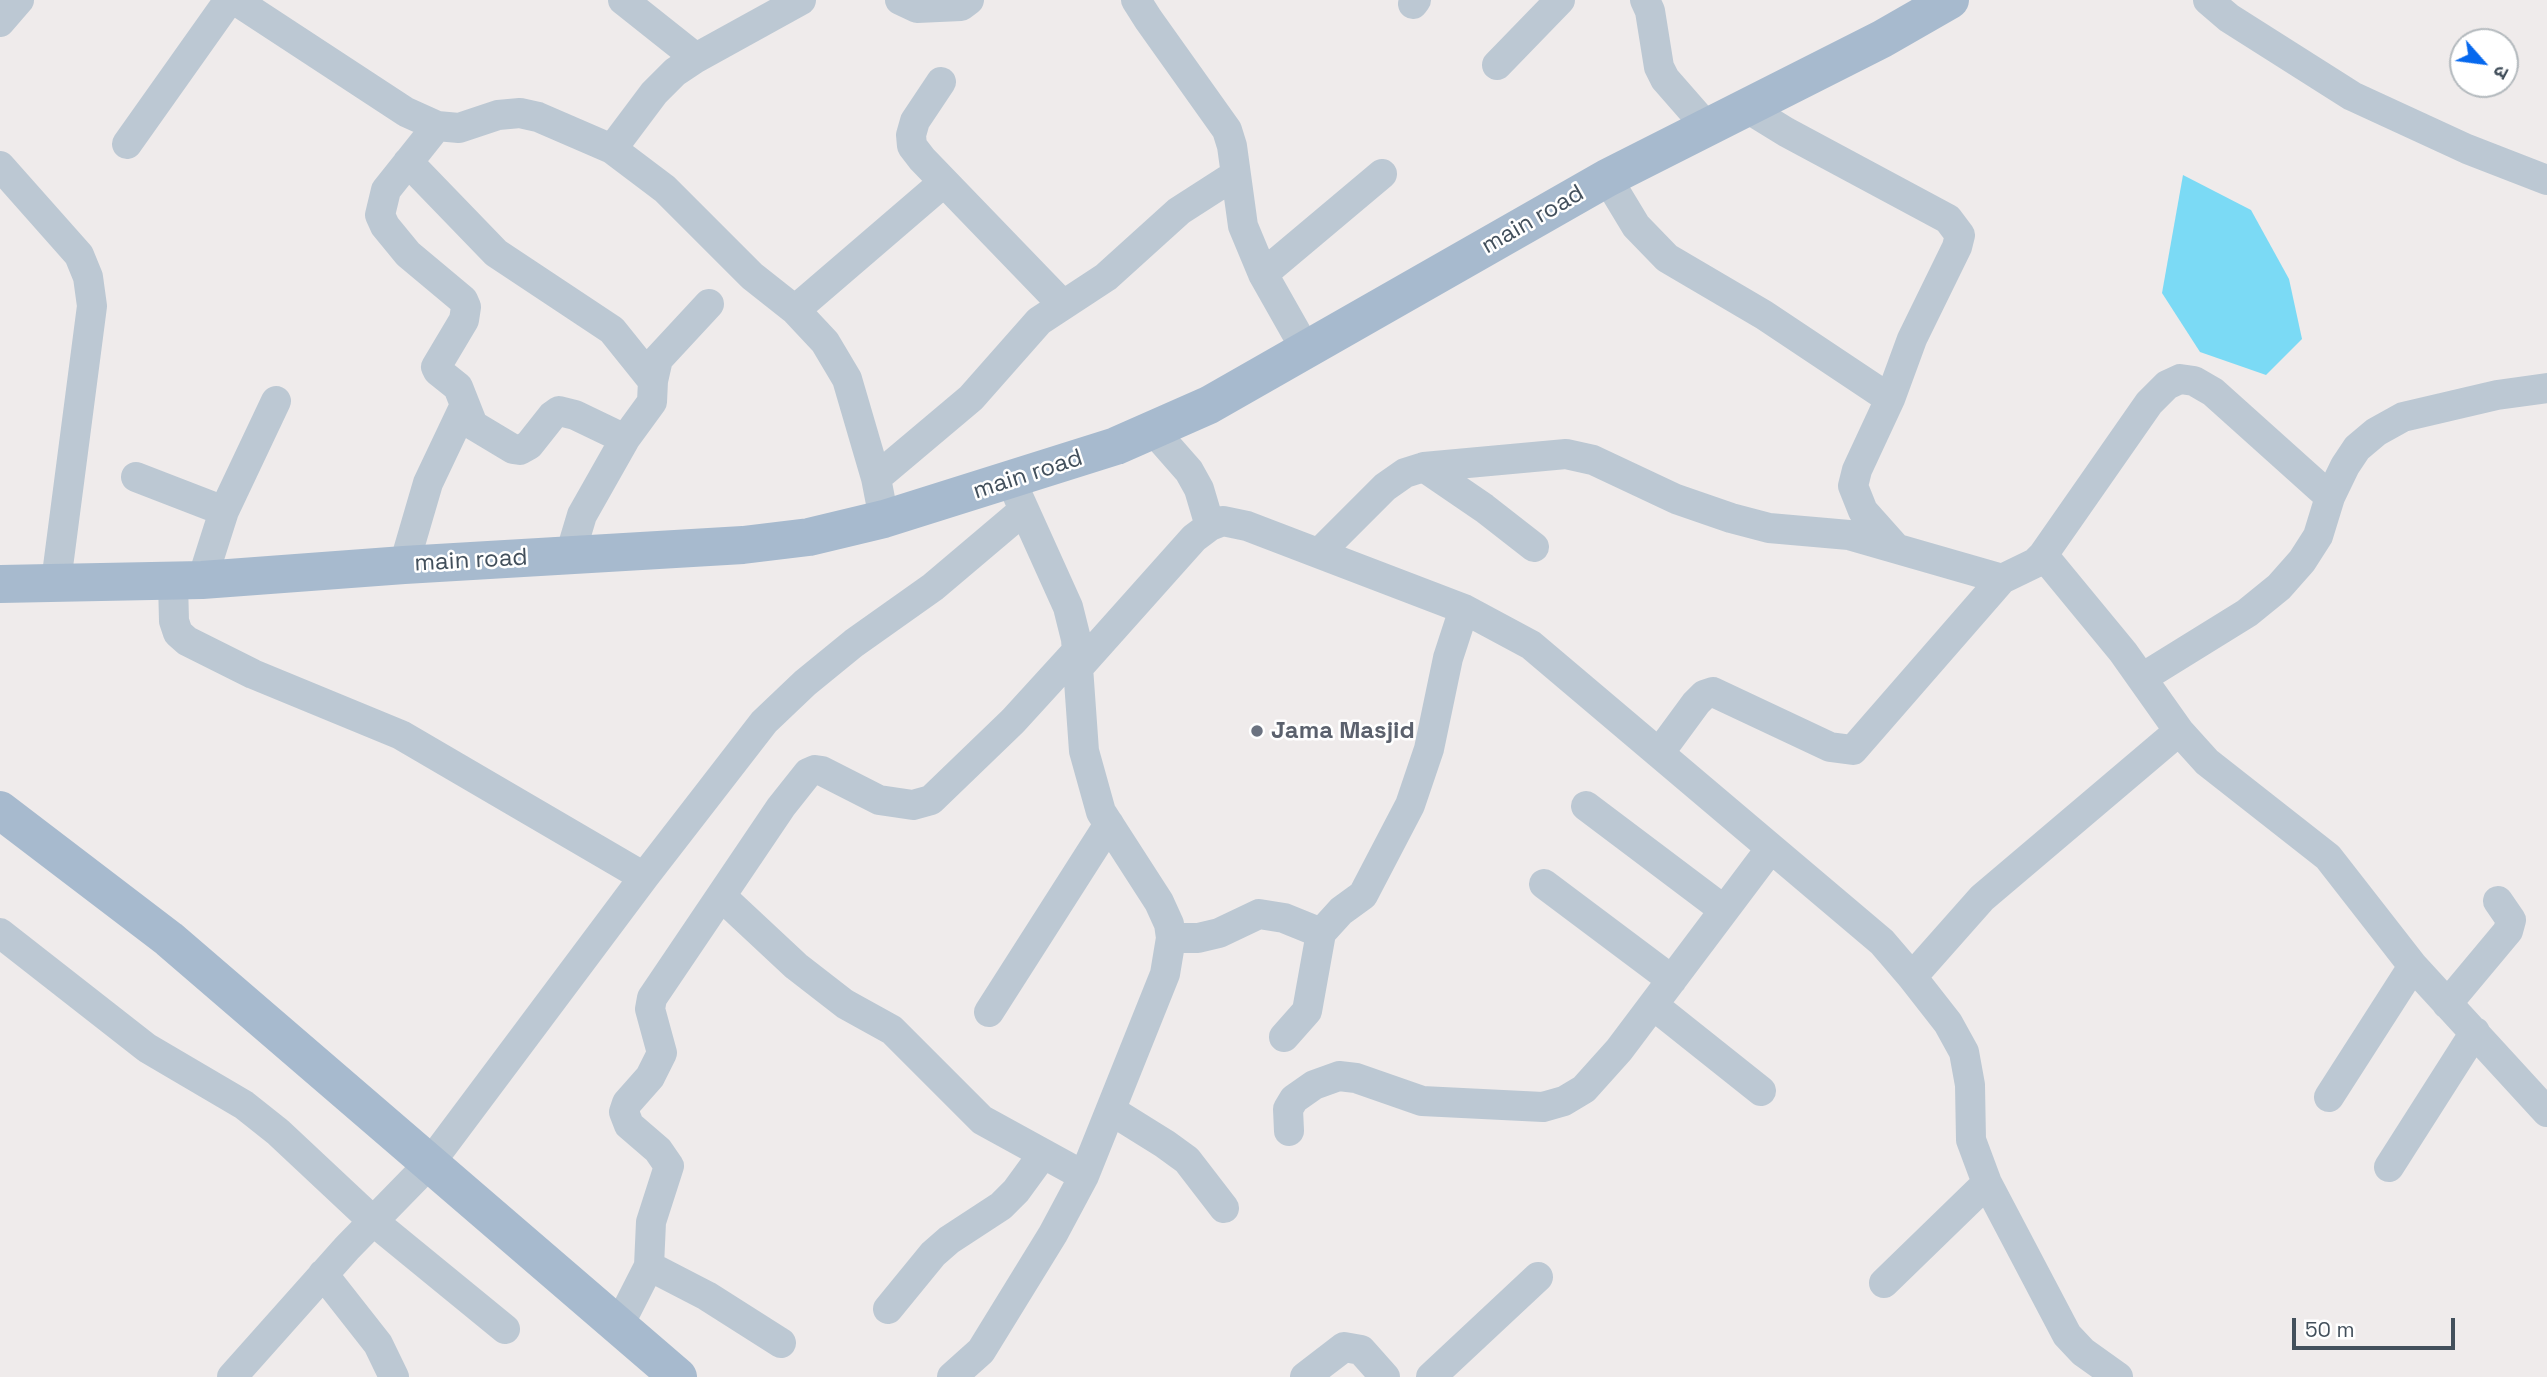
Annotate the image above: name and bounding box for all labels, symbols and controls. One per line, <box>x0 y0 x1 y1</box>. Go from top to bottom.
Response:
north arrow <box>2449 28 2519 98</box>
text: उ <box>2488 61 2515 83</box>
street label: main road <box>1477 179 1589 261</box>
street label: main road <box>970 444 1086 506</box>
street label: main road <box>414 544 528 578</box>
place label: Jama Masjid <box>1271 717 1415 745</box>
marker: Jama Masjid <box>1249 723 1265 739</box>
scale bar <box>2295 1304 2458 1348</box>
text: 50 m <box>2305 1316 2355 1343</box>

